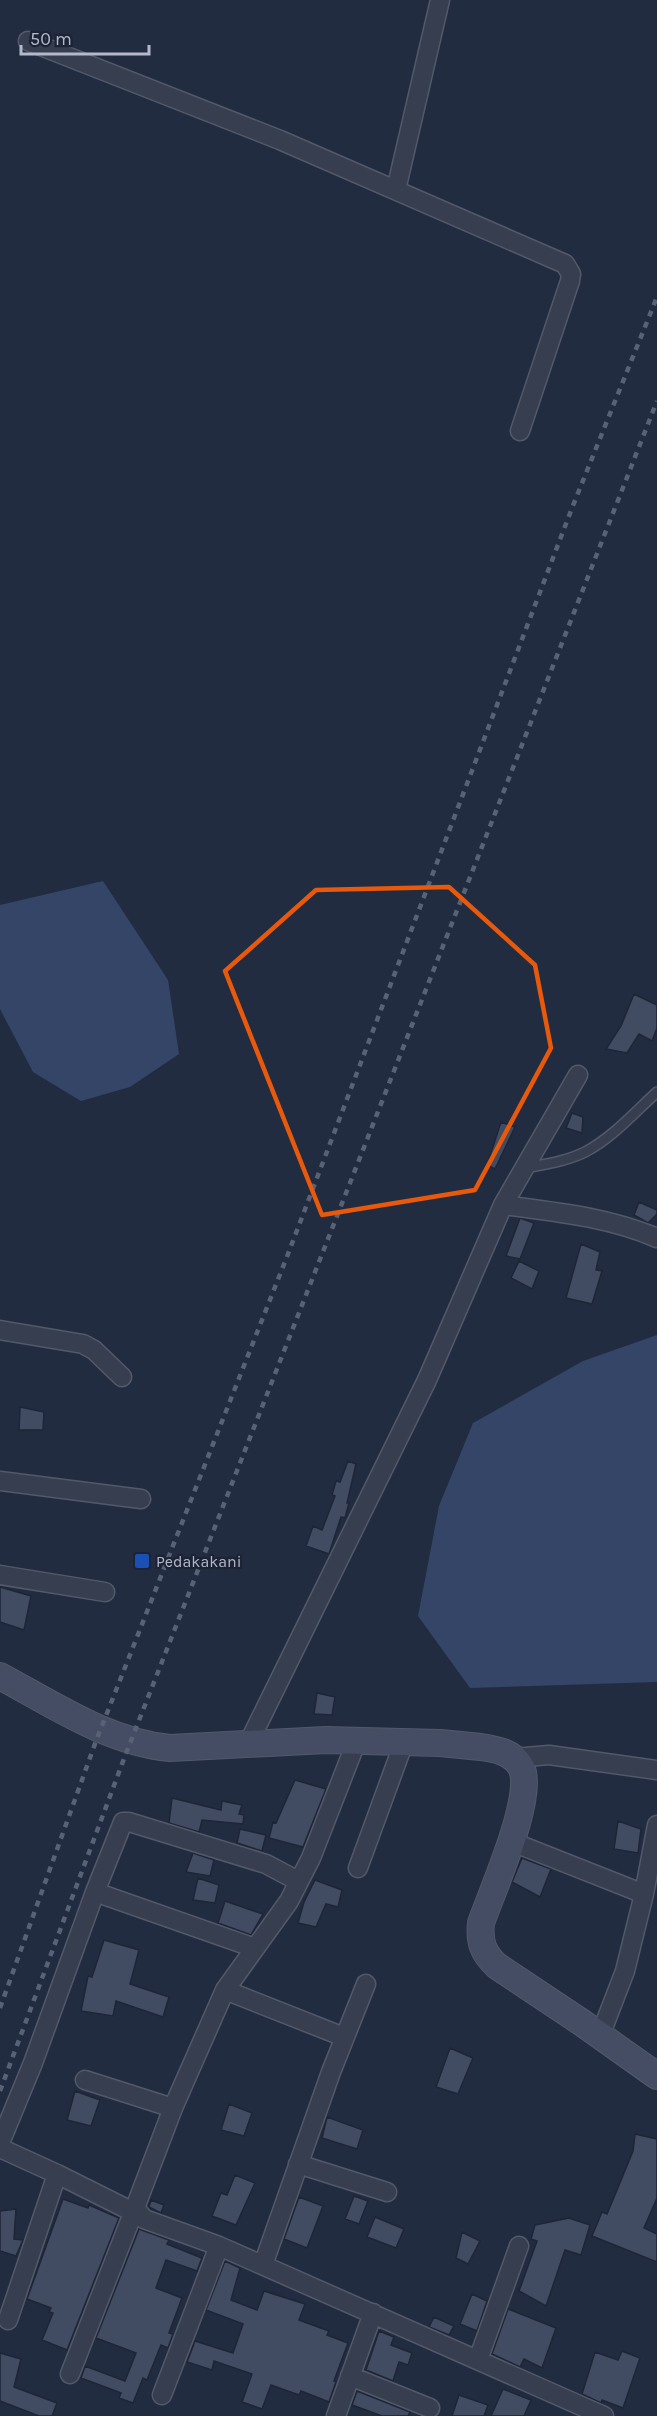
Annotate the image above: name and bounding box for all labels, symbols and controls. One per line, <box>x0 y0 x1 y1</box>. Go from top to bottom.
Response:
scale bar <box>21 18 148 56</box>
text: 50 m <box>30 28 72 50</box>
marker: Pedakakani <box>133 1552 151 1570</box>
place label: Pedakakani <box>156 1552 241 1571</box>

